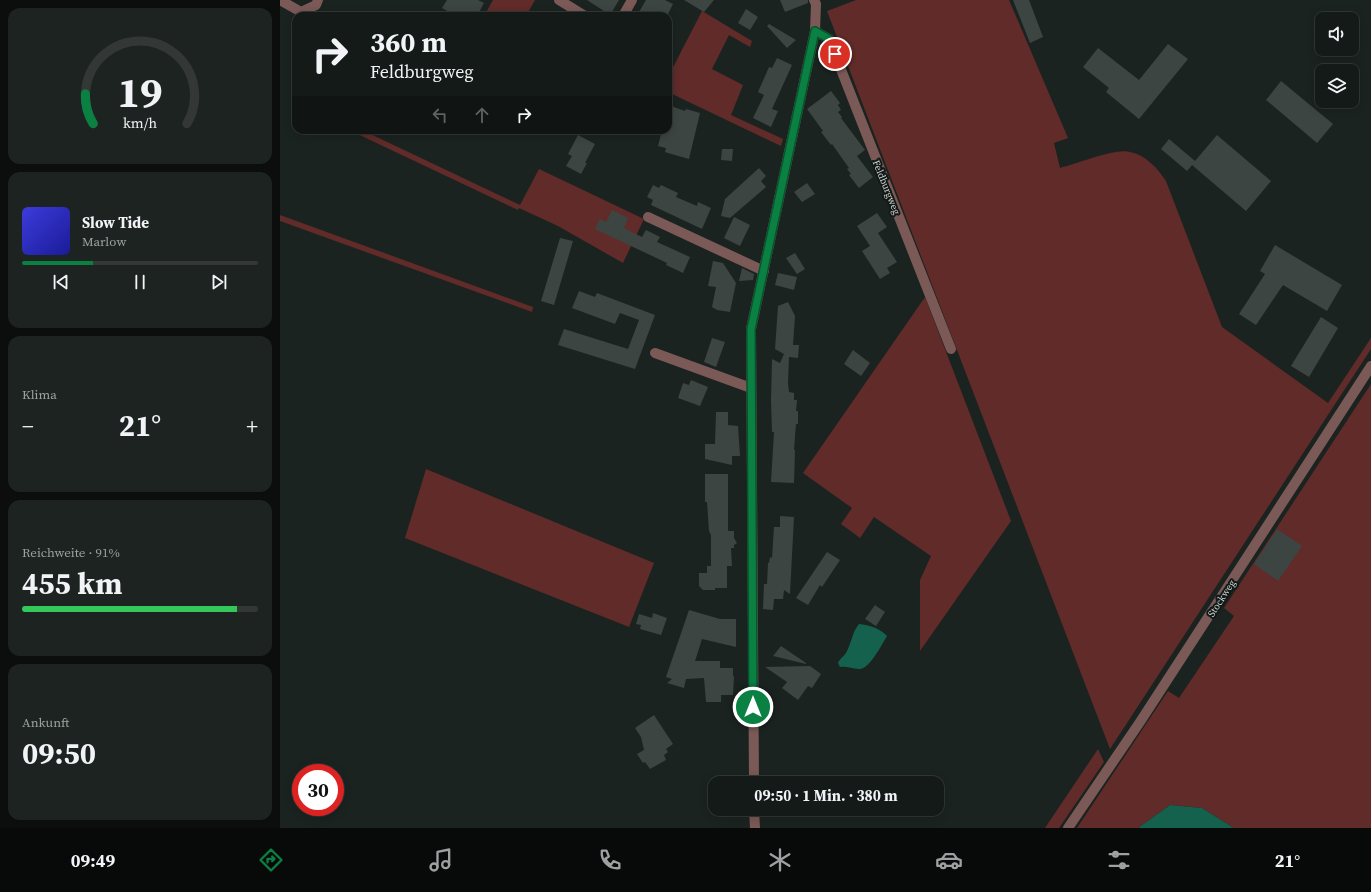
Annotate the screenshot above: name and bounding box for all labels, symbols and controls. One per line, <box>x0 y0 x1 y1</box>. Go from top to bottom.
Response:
map controls <box>1315 12 1359 108</box>
button: sound <box>1315 12 1359 56</box>
text: 360 m <box>370 23 447 61</box>
icon: right <box>304 28 356 80</box>
pin <box>818 37 852 71</box>
icon: arrive <box>824 43 846 65</box>
text: Feldburgweg <box>370 59 474 84</box>
text: 19 <box>117 64 163 121</box>
button: layers <box>1315 64 1359 108</box>
icon: left <box>429 104 451 126</box>
icon: ahead <box>471 104 493 126</box>
icon: right <box>513 104 535 126</box>
text: km/h <box>123 113 157 133</box>
street label: Feldburgweg <box>870 158 903 216</box>
text: Slow Tide <box>82 212 149 233</box>
text: Marlow <box>82 233 126 250</box>
icon: previous <box>50 271 72 293</box>
icon: pause <box>129 271 151 293</box>
icon: next <box>208 271 230 293</box>
text: Klima <box>22 386 57 403</box>
text: 21° <box>119 405 161 446</box>
text: − <box>22 411 34 441</box>
text: + <box>246 411 258 441</box>
text: Reichweite · 91% <box>22 544 120 561</box>
text: 455 km <box>22 563 122 604</box>
street label: Stockweg <box>1205 577 1238 619</box>
position arrow <box>732 686 774 728</box>
text: Ankunft <box>22 714 69 731</box>
text: 09:50 <box>22 733 96 774</box>
speed limit sign: 30 <box>292 764 344 816</box>
text: 09:50 · 1 Min. · 380 m <box>754 785 898 806</box>
icon: directions <box>257 846 285 874</box>
icon: music <box>427 846 455 874</box>
icon: phone <box>596 846 624 874</box>
icon: climate <box>766 846 794 874</box>
icon: car <box>935 846 963 874</box>
icon: filters <box>1105 846 1133 874</box>
text: 09:49 <box>71 848 115 873</box>
text: 21° <box>1275 848 1300 873</box>

